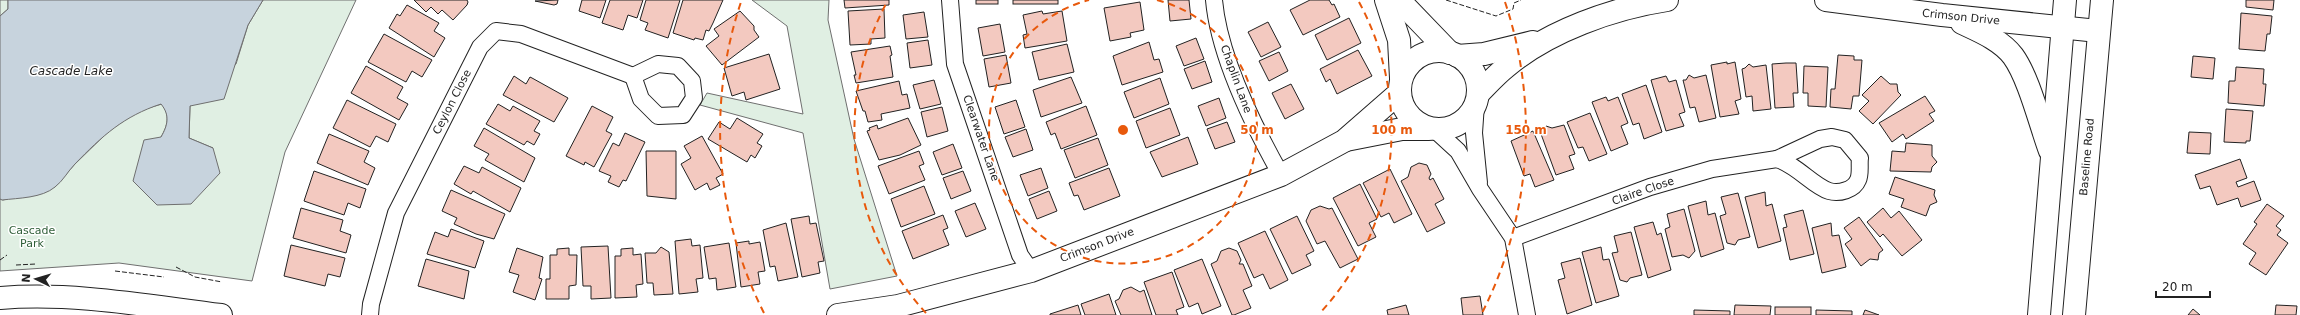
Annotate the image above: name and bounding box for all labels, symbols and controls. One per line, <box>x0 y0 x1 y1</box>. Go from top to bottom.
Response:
street label: Crimson Drive <box>1921 6 2001 28</box>
street label: Chaplin Lane <box>1218 43 1254 115</box>
water label: Cascade Lake <box>29 64 113 78</box>
street label: Ceylon Close <box>430 67 474 137</box>
street label: Clearwater Lane <box>960 93 1002 183</box>
street label: Baseline Road <box>2077 118 2097 196</box>
centre of rings <box>1116 123 1130 137</box>
text: 50 m <box>1240 123 1274 137</box>
text: 100 m <box>1371 123 1413 137</box>
text: 150 m <box>1505 123 1547 137</box>
street label: Claire Close <box>1610 174 1676 208</box>
park label: Cascade Park <box>9 224 56 250</box>
street label: Crimson Drive <box>1058 225 1136 265</box>
north arrow <box>16 259 56 299</box>
text: N <box>20 273 33 283</box>
scale bar <box>2156 273 2210 299</box>
text: 20 m <box>2162 280 2193 294</box>

